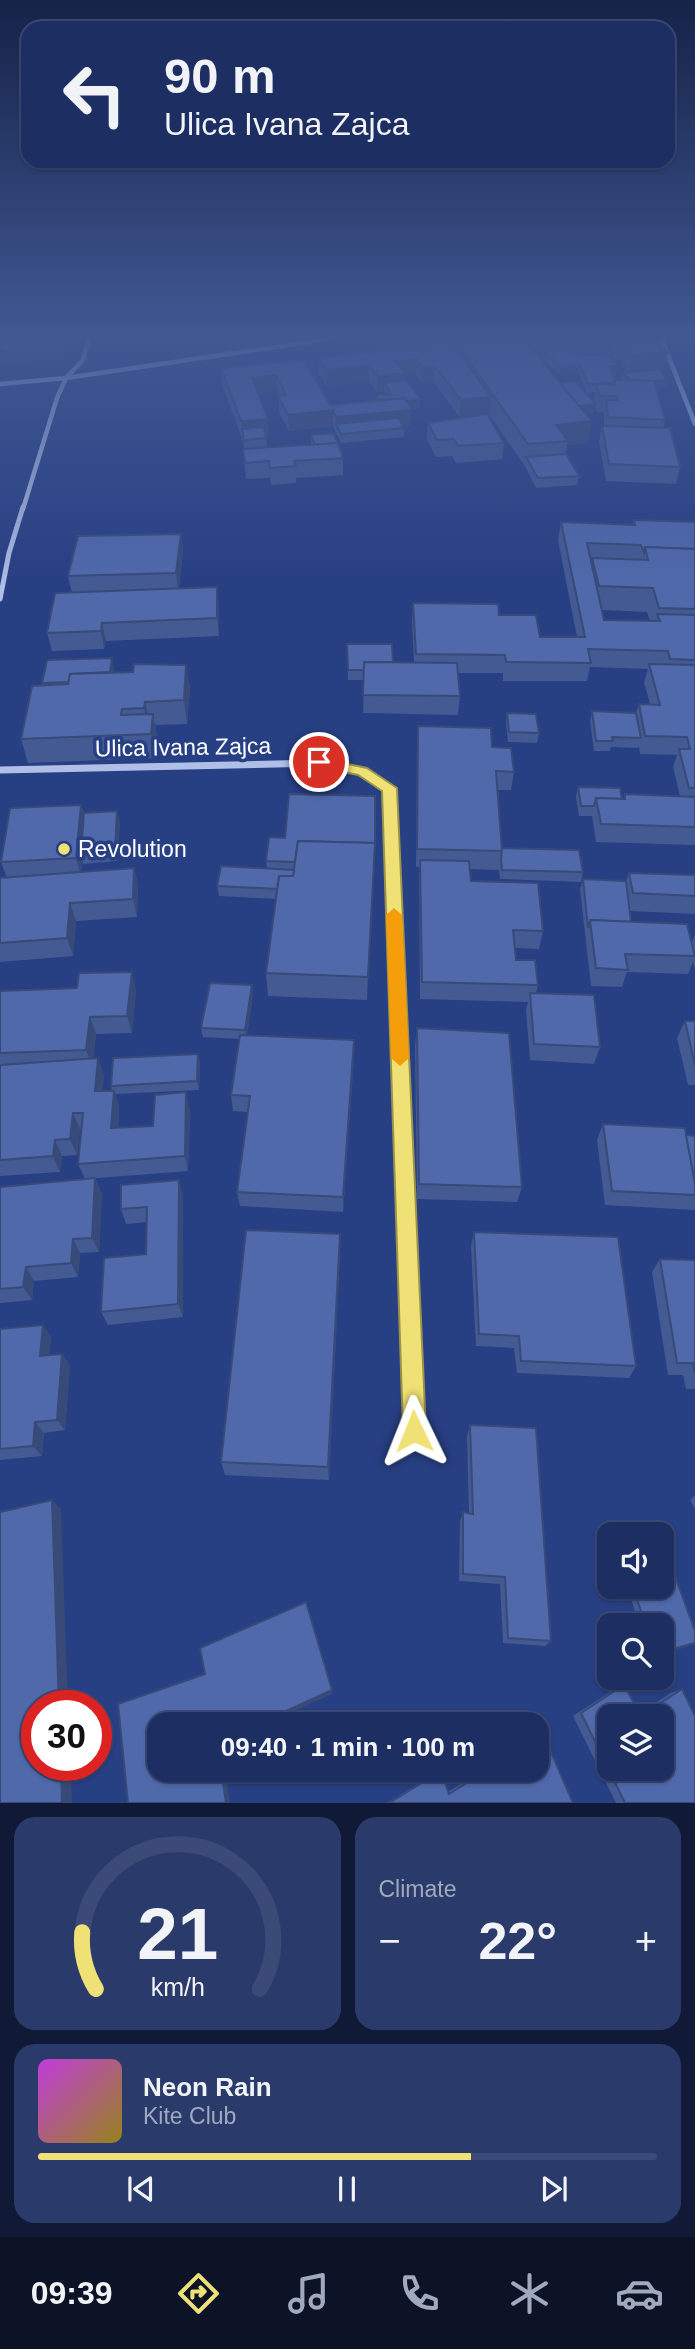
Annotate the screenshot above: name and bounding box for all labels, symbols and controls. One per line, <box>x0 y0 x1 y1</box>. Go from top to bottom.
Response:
icon: left <box>49 49 140 140</box>
text: 90 m <box>164 49 276 103</box>
text: Ulica Ivana Zajca <box>164 106 409 142</box>
street label: Ulica Ivana Zajca <box>95 732 272 762</box>
pin <box>289 732 349 792</box>
icon: arrive <box>300 743 338 781</box>
place label: Revolution <box>78 836 187 862</box>
marker: Revolution <box>56 841 72 857</box>
position arrow <box>377 1394 451 1468</box>
map controls <box>597 1522 674 1781</box>
button: sound <box>597 1522 674 1599</box>
button: search <box>597 1613 674 1690</box>
speed limit sign: 30 <box>21 1690 112 1781</box>
button: layers <box>597 1704 674 1781</box>
text: 09:40 · 1 min · 100 m <box>221 1732 475 1762</box>
text: Climate <box>379 1876 456 1902</box>
text: 21 <box>137 1894 218 1975</box>
text: 22° <box>478 1912 557 1970</box>
text: − <box>379 1920 401 1962</box>
text: + <box>635 1920 657 1962</box>
text: km/h <box>150 1973 204 2001</box>
text: Neon Rain <box>143 2072 272 2102</box>
text: Kite Club <box>143 2103 236 2129</box>
icon: previous <box>122 2170 160 2208</box>
icon: pause <box>328 2170 366 2208</box>
icon: next <box>535 2170 573 2208</box>
icon: directions <box>174 2269 223 2318</box>
icon: music <box>284 2269 333 2318</box>
icon: phone <box>395 2269 444 2318</box>
icon: climate <box>505 2269 554 2318</box>
icon: car <box>615 2269 664 2318</box>
text: 09:39 <box>31 2275 113 2311</box>

